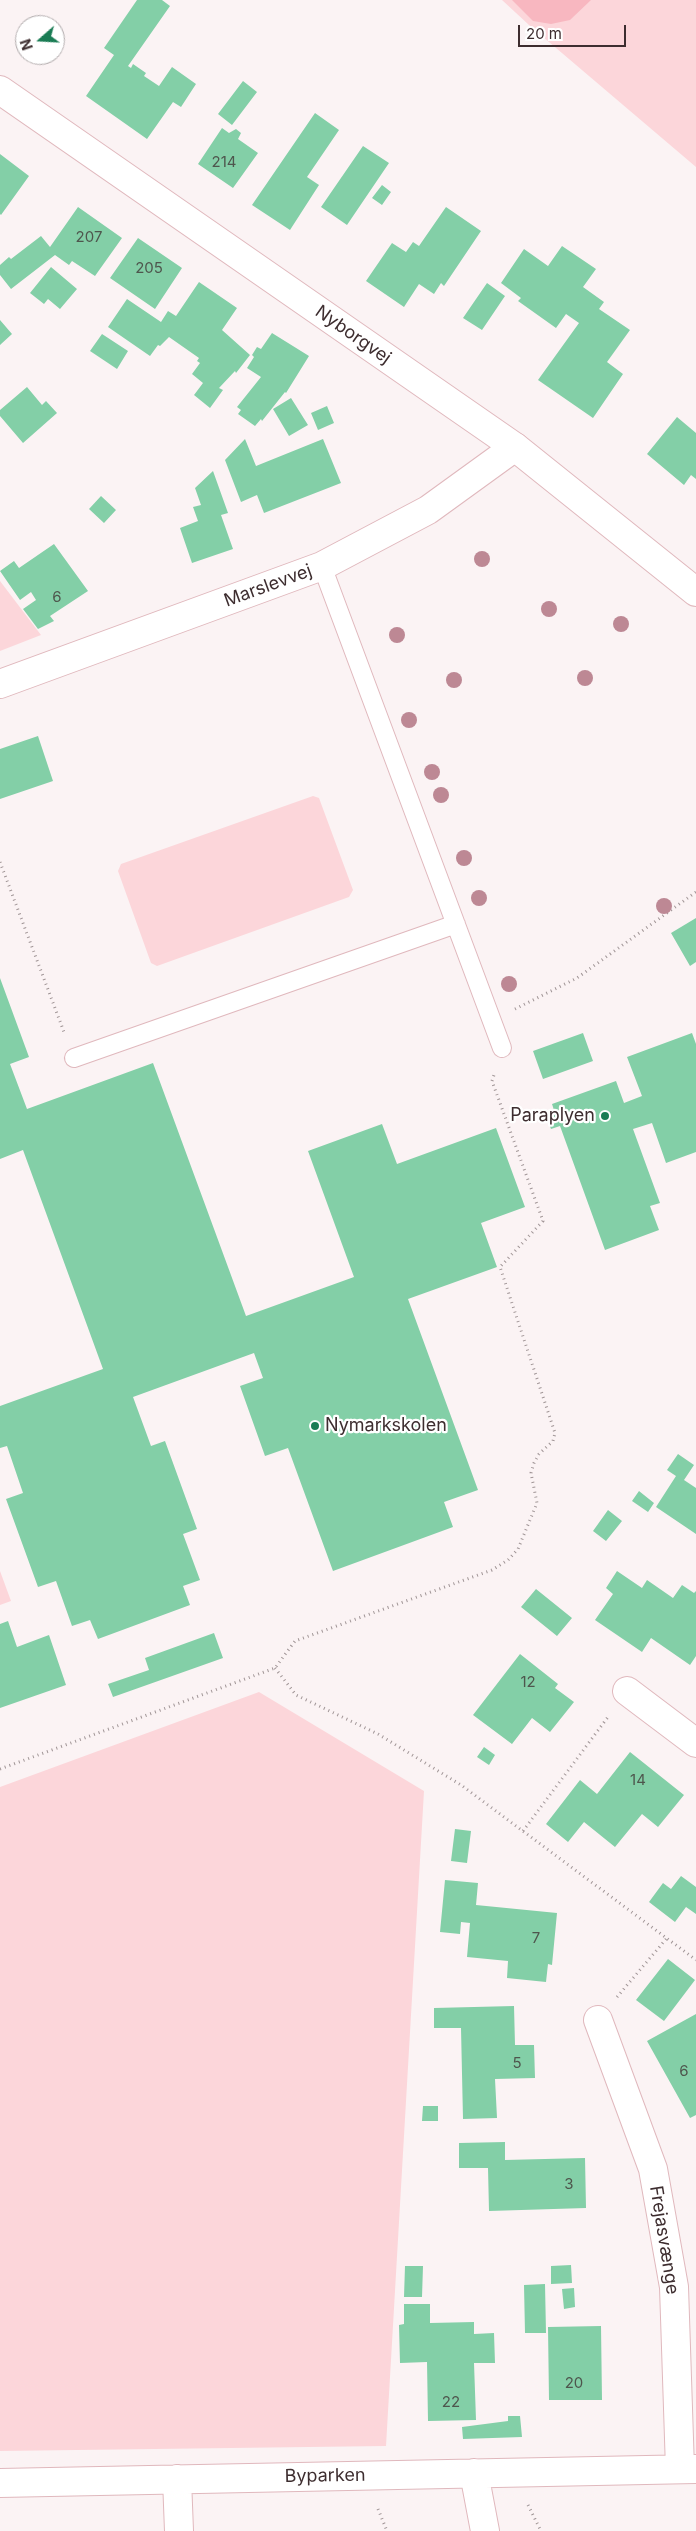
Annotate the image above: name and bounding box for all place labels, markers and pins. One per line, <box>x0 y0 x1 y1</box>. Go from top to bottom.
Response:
place label: Paraplyen <box>510 1105 595 1127</box>
marker: Paraplyen <box>599 1110 611 1122</box>
place label: Nymarkskolen <box>325 1415 447 1437</box>
marker: Nymarkskolen <box>309 1420 321 1432</box>

